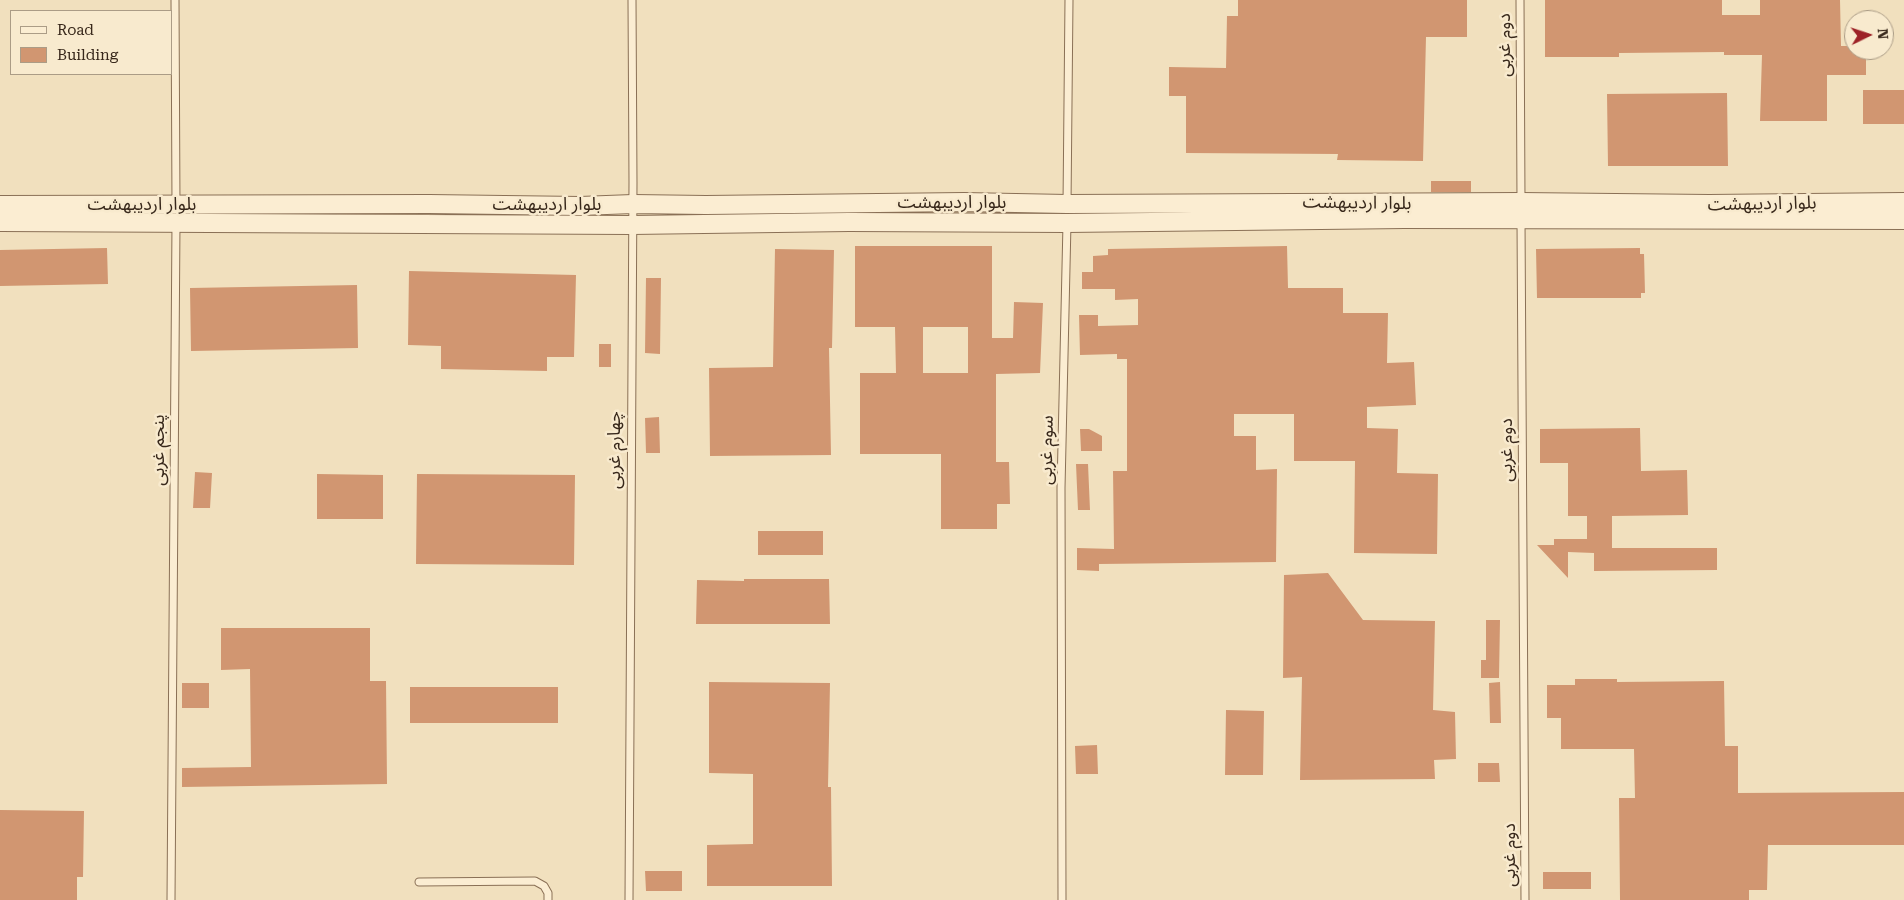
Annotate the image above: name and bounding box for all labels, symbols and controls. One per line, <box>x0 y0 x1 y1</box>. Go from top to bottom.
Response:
legend <box>10 10 172 75</box>
north arrow <box>1844 10 1894 60</box>
street label: دوم غربی <box>1494 13 1516 77</box>
text: Road <box>57 21 94 39</box>
text: N <box>1875 28 1891 40</box>
text: Building <box>57 46 118 64</box>
street label: بلوار اردیبهشت <box>1302 191 1412 215</box>
street label: بلوار اردیبهشت <box>898 192 1006 214</box>
street label: بلوار اردیبهشت <box>1707 192 1817 216</box>
street label: بلوار اردیبهشت <box>88 194 196 216</box>
street label: بلوار اردیبهشت <box>493 194 601 216</box>
street label: چهارم غربی <box>604 411 626 489</box>
street label: پنجم غربی <box>148 414 170 486</box>
street label: سوم غربی <box>1036 415 1058 485</box>
street label: دوم غربی <box>1496 418 1518 482</box>
street label: دوم غربی <box>1499 823 1521 887</box>

